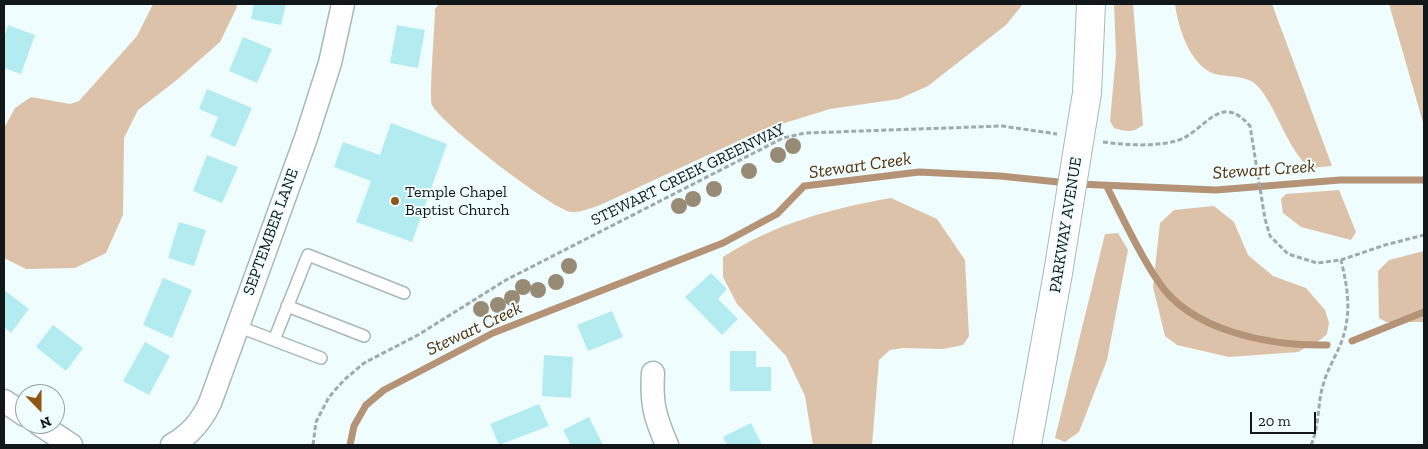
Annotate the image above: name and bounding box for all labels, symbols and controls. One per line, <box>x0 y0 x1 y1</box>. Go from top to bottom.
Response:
street label: STEWART CREEK GREENWAY <box>588 120 788 230</box>
water label: Stewart Creek <box>808 148 912 184</box>
street label: PARKWAY AVENUE <box>1046 156 1086 294</box>
water label: Stewart Creek <box>1212 156 1316 184</box>
street label: SEPTEMBER LANE <box>239 166 303 298</box>
place label: Temple Chapel Baptist Church <box>405 182 510 220</box>
marker: Temple Chapel Baptist Church <box>389 195 401 207</box>
water label: Stewart Creek <box>423 298 525 360</box>
north arrow <box>15 384 65 434</box>
scale bar <box>1253 402 1319 434</box>
text: 20 m <box>1258 412 1291 430</box>
text: N <box>37 413 54 432</box>

